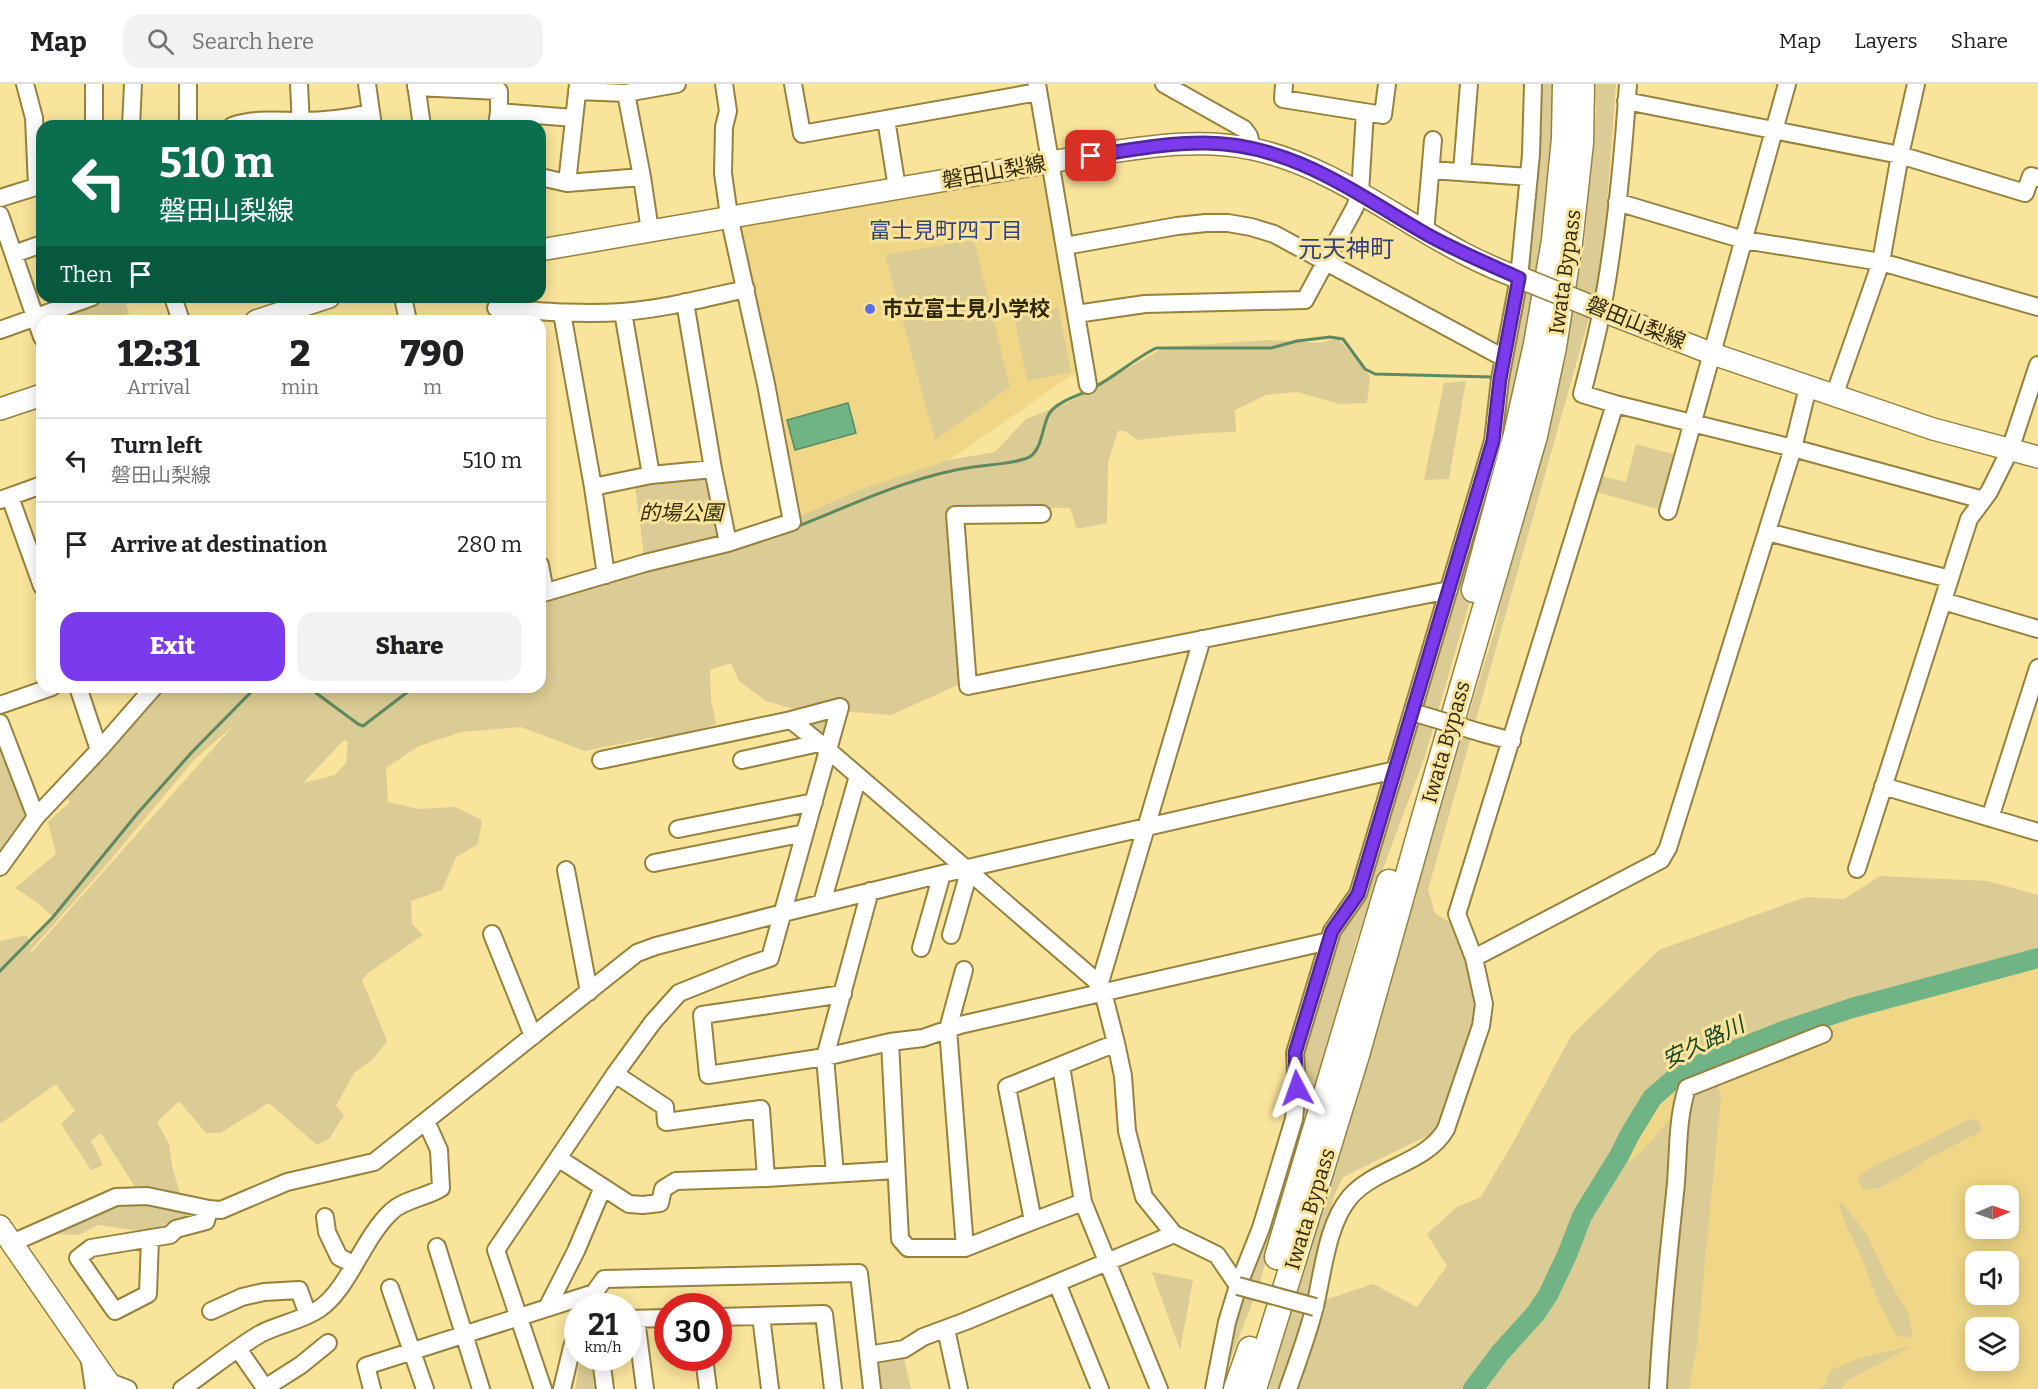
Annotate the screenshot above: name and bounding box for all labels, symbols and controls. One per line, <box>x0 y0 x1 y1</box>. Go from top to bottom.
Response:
search box <box>123 14 543 68</box>
text: Map <box>30 25 87 58</box>
icon: search <box>144 25 177 58</box>
text: Search here <box>192 28 314 55</box>
text: Map <box>1779 28 1821 54</box>
text: Layers <box>1854 28 1918 54</box>
text: Share <box>1951 28 2008 54</box>
pin <box>1065 130 1116 181</box>
text: 510 m <box>159 138 274 188</box>
icon: arrive <box>1074 139 1107 172</box>
icon: left <box>60 144 138 222</box>
street label: 磐田山梨線 <box>940 150 1048 194</box>
text: 磐田山梨線 <box>159 195 294 227</box>
street label: Iwata Bypass <box>1543 208 1587 336</box>
district label: 富士見町四丁目 <box>869 217 1023 244</box>
district label: 元天神町 <box>1298 235 1394 263</box>
icon: arrive <box>124 258 157 291</box>
text: Then <box>60 261 112 288</box>
street label: 磐田山梨線 <box>1582 291 1690 355</box>
place label: 市立富士見小学校 <box>882 296 1050 322</box>
marker: 市立富士見小学校 <box>863 302 877 316</box>
text: 12:31 <box>118 332 200 376</box>
text: 2 <box>290 332 310 376</box>
text: 790 <box>401 332 464 376</box>
text: Arrival <box>127 375 190 399</box>
text: min <box>281 375 319 399</box>
text: m <box>423 375 442 399</box>
text: Turn left <box>111 432 203 459</box>
icon: left <box>60 444 93 477</box>
text: 510 m <box>462 447 522 474</box>
text: 磐田山梨線 <box>111 463 211 487</box>
park label: 的場公園 <box>639 500 726 526</box>
icon: arrive <box>60 528 93 561</box>
text: Arrive at destination <box>111 531 327 558</box>
text: 280 m <box>457 531 522 558</box>
button: Exit <box>60 612 285 681</box>
button: Share <box>297 612 522 681</box>
street label: Iwata Bypass <box>1416 678 1476 806</box>
water label: 安久路川 <box>1658 1010 1750 1074</box>
position arrow <box>1265 1056 1329 1120</box>
street label: Iwata Bypass <box>1279 1145 1341 1273</box>
north arrow <box>1965 1185 2019 1239</box>
map controls <box>1965 1185 2019 1371</box>
button: sound <box>1965 1251 2019 1305</box>
speed limit sign: 30 <box>654 1293 732 1371</box>
text: 21 <box>588 1307 618 1343</box>
button: layers <box>1965 1317 2019 1371</box>
text: km/h <box>584 1338 622 1356</box>

